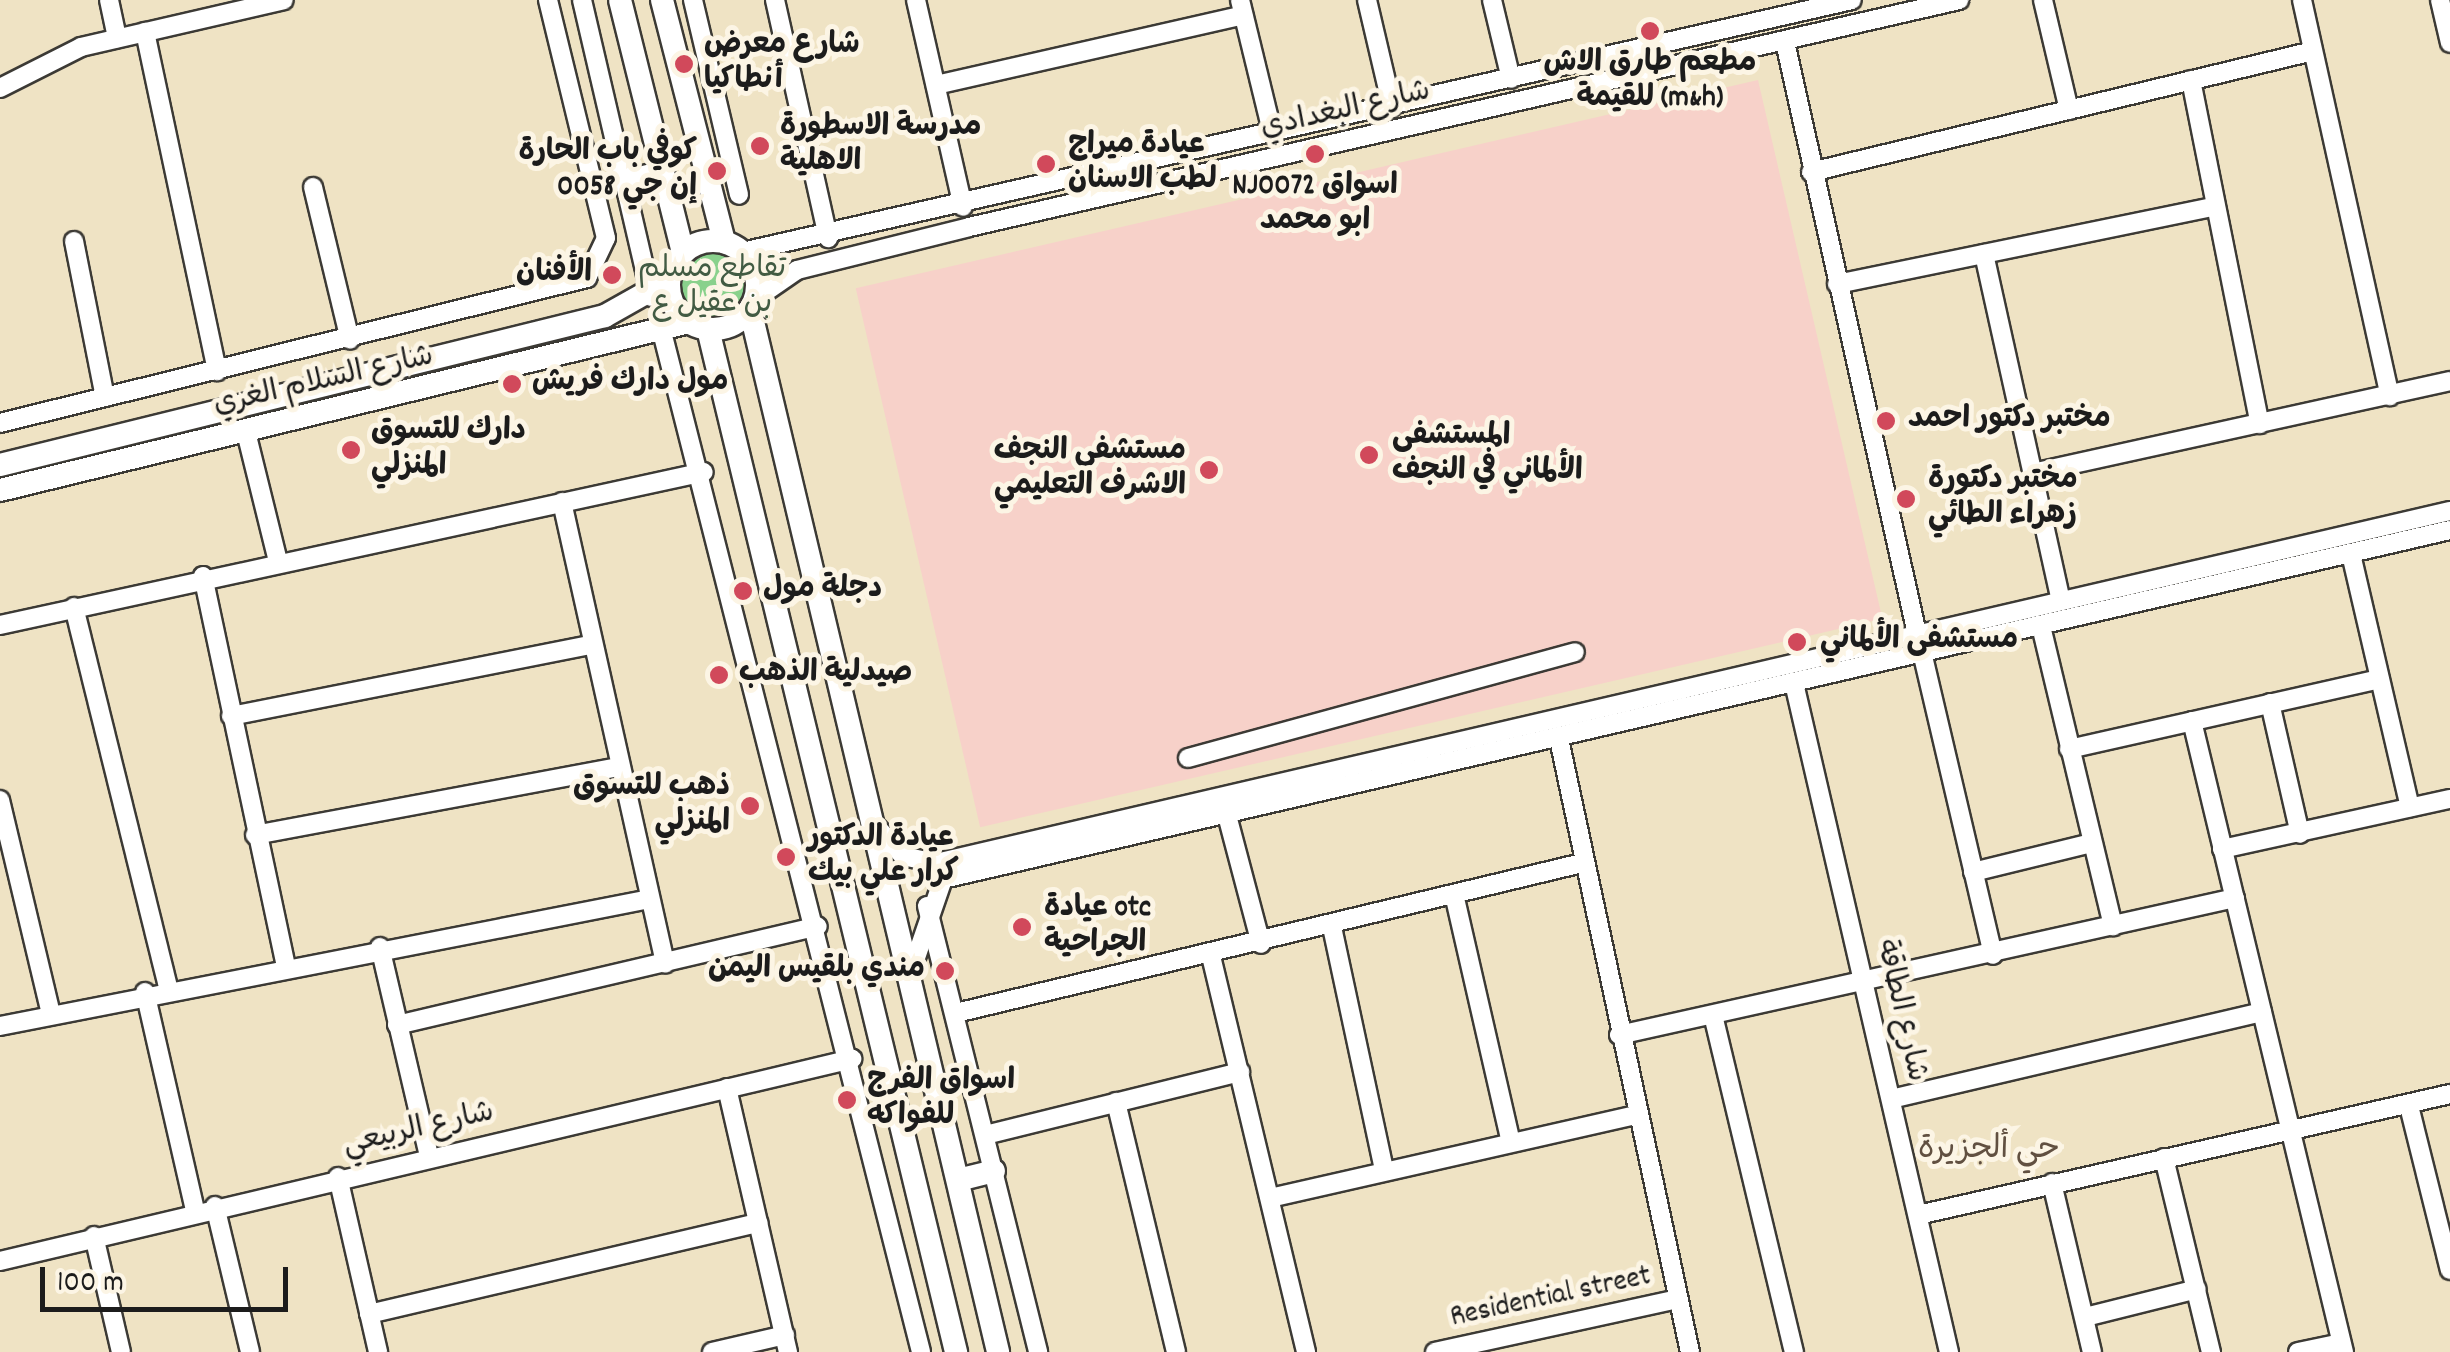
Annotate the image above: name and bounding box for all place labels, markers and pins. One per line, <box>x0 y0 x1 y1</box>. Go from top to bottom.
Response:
marker: مطعم طارق الاش للقيمة (m&h) <box>1639 20 1661 42</box>
place label: شارع معرض أنطاكيا <box>704 29 860 100</box>
place label: مطعم طارق الاش للقيمة (m&h) <box>1544 47 1756 118</box>
marker: شارع معرض أنطاكيا <box>673 53 695 75</box>
place label: مدرسة الاسطورة الاهلية <box>780 111 982 182</box>
place label: عيادة ميراج لطب الاسنان <box>1068 129 1217 200</box>
marker: مدرسة الاسطورة الاهلية <box>749 135 771 157</box>
place label: كوفي باب الحارة إن جي 0058 <box>518 136 697 206</box>
marker: NJ0072 اسواق ابو محمد <box>1304 143 1326 165</box>
marker: عيادة ميراج لطب الاسنان <box>1033 151 1059 177</box>
marker: كوفي باب الحارة إن جي 0058 <box>706 160 728 182</box>
place label: NJ0072 اسواق ابو محمد <box>1232 170 1398 240</box>
place label: الأفنان <box>516 257 592 293</box>
marker: الأفنان <box>601 264 623 286</box>
place label: مول دارك فريش <box>532 366 729 402</box>
marker: مول دارك فريش <box>501 373 523 395</box>
place label: مختبر دكتور احمد <box>1908 403 2111 439</box>
marker: مختبر دكتور احمد <box>1873 408 1899 434</box>
place label: دارك للتسوق المنزلي <box>371 415 526 486</box>
place label: المستشفى الألماني في النجف <box>1392 420 1583 490</box>
place label: مستشفى النجف الاشرف التعليمي <box>994 435 1186 506</box>
marker: دارك للتسوق المنزلي <box>340 439 362 461</box>
marker: المستشفى الألماني في النجف <box>1356 442 1382 468</box>
marker: مستشفى النجف الاشرف التعليمي <box>1196 457 1222 483</box>
place label: مختبر دكتورة زهراء الطائي <box>1928 464 2078 534</box>
marker: مختبر دكتورة زهراء الطائي <box>1893 486 1919 512</box>
place label: دجلة مول <box>763 573 882 609</box>
marker: دجلة مول <box>732 580 754 602</box>
place label: مستشفى الألماني <box>1820 624 2018 660</box>
marker: مستشفى الألماني <box>1784 629 1810 655</box>
place label: صيدلية الذهب <box>739 657 912 693</box>
marker: صيدلية الذهب <box>708 664 730 686</box>
place label: ذهب للتسوق المنزلي <box>573 771 730 842</box>
marker: ذهب للتسوق المنزلي <box>739 795 761 817</box>
place label: عيادة الدكتور كرار علي بيك <box>808 822 958 892</box>
marker: عيادة الدكتور كرار علي بيك <box>773 844 799 870</box>
place label: عيادة otc الجراحية <box>1044 892 1151 962</box>
marker: عيادة otc الجراحية <box>1009 914 1035 940</box>
place label: مندي بلقيس اليمن <box>708 953 925 989</box>
marker: مندي بلقيس اليمن <box>934 960 956 982</box>
place label: اسواق الفرج للفواكه <box>867 1065 1015 1136</box>
marker: اسواق الفرج للفواكه <box>836 1089 858 1111</box>

